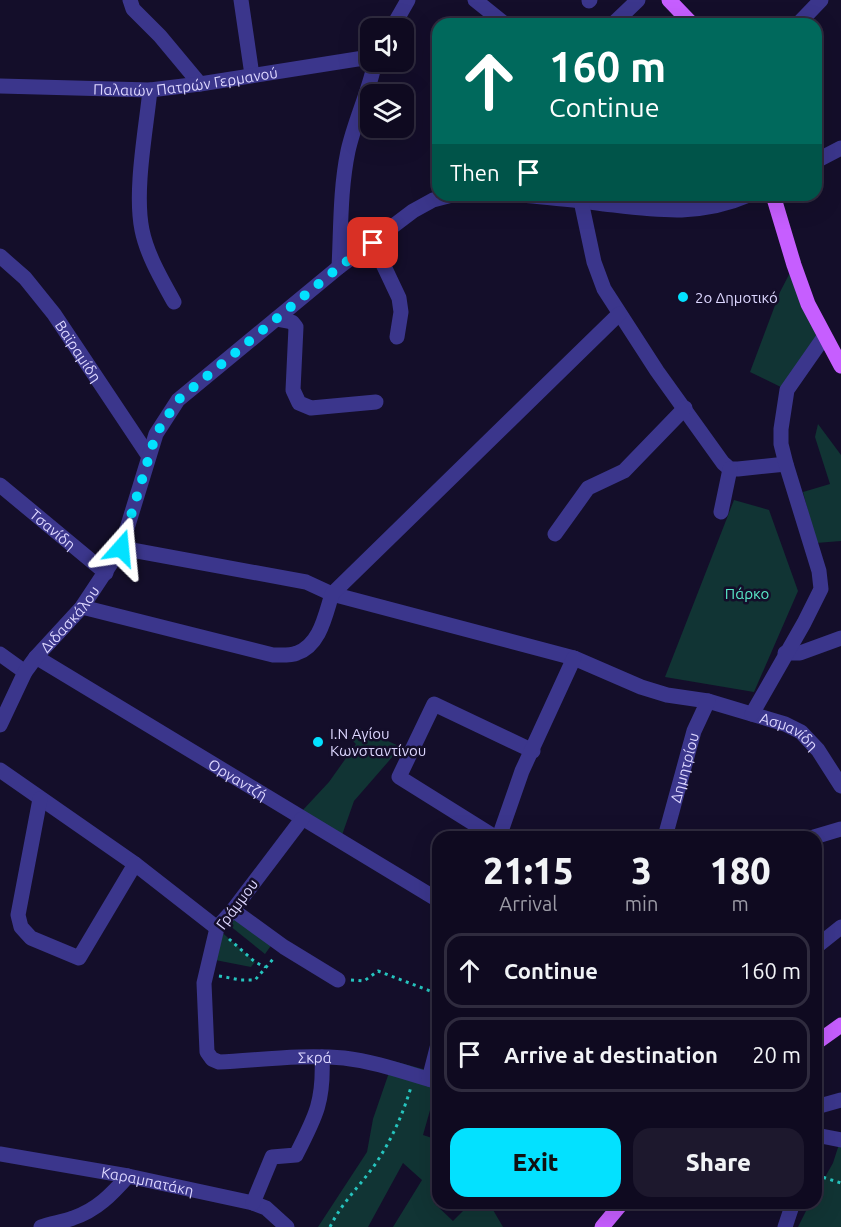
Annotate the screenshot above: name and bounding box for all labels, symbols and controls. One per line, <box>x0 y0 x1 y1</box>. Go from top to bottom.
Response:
map controls <box>360 18 414 138</box>
button: sound <box>360 18 414 72</box>
icon: ahead <box>450 42 528 120</box>
text: 160 m <box>549 43 666 90</box>
street label: Παλαιών Πατρών Γερμανού <box>93 63 279 99</box>
button: layers <box>360 84 414 138</box>
text: Continue <box>549 92 660 122</box>
icon: arrive <box>512 156 545 189</box>
text: Then <box>450 160 500 185</box>
pin <box>347 217 398 268</box>
icon: arrive <box>356 226 389 259</box>
place label: 2ο Δημοτικό <box>695 289 778 306</box>
marker: 2ο Δημοτικό <box>676 290 690 304</box>
street label: Βαϊραμίδη <box>52 317 105 385</box>
street label: Τσανίδη <box>27 505 79 553</box>
position arrow <box>89 516 153 580</box>
street label: Διδασκάλου <box>36 582 102 656</box>
park label: Πάρκο <box>725 585 769 602</box>
street label: Ασμανίδη <box>758 709 822 754</box>
place label: Ι.Ν Αγίου Κωνσταντίνου <box>330 725 426 759</box>
street label: Δημητρίου <box>666 731 702 805</box>
marker: Ι.Ν Αγίου Κωνσταντίνου <box>311 735 325 749</box>
street label: Οργαντζή <box>205 755 271 803</box>
text: 21:15 <box>483 850 573 891</box>
text: 3 <box>631 850 652 891</box>
text: 180 <box>710 850 771 891</box>
street label: Γράμμου <box>213 876 261 932</box>
text: Arrival <box>499 892 558 915</box>
text: min <box>625 892 658 915</box>
text: m <box>732 892 749 915</box>
icon: ahead <box>453 954 486 987</box>
text: Continue <box>504 958 598 983</box>
text: 160 m <box>740 958 801 983</box>
icon: arrive <box>453 1038 486 1071</box>
text: Arrive at destination <box>504 1042 718 1067</box>
text: 20 m <box>752 1042 801 1067</box>
street label: Σκρά <box>298 1048 332 1066</box>
button: Exit <box>450 1128 621 1197</box>
button: Share <box>633 1128 804 1197</box>
street label: Καραμπατάκη <box>100 1163 195 1198</box>

